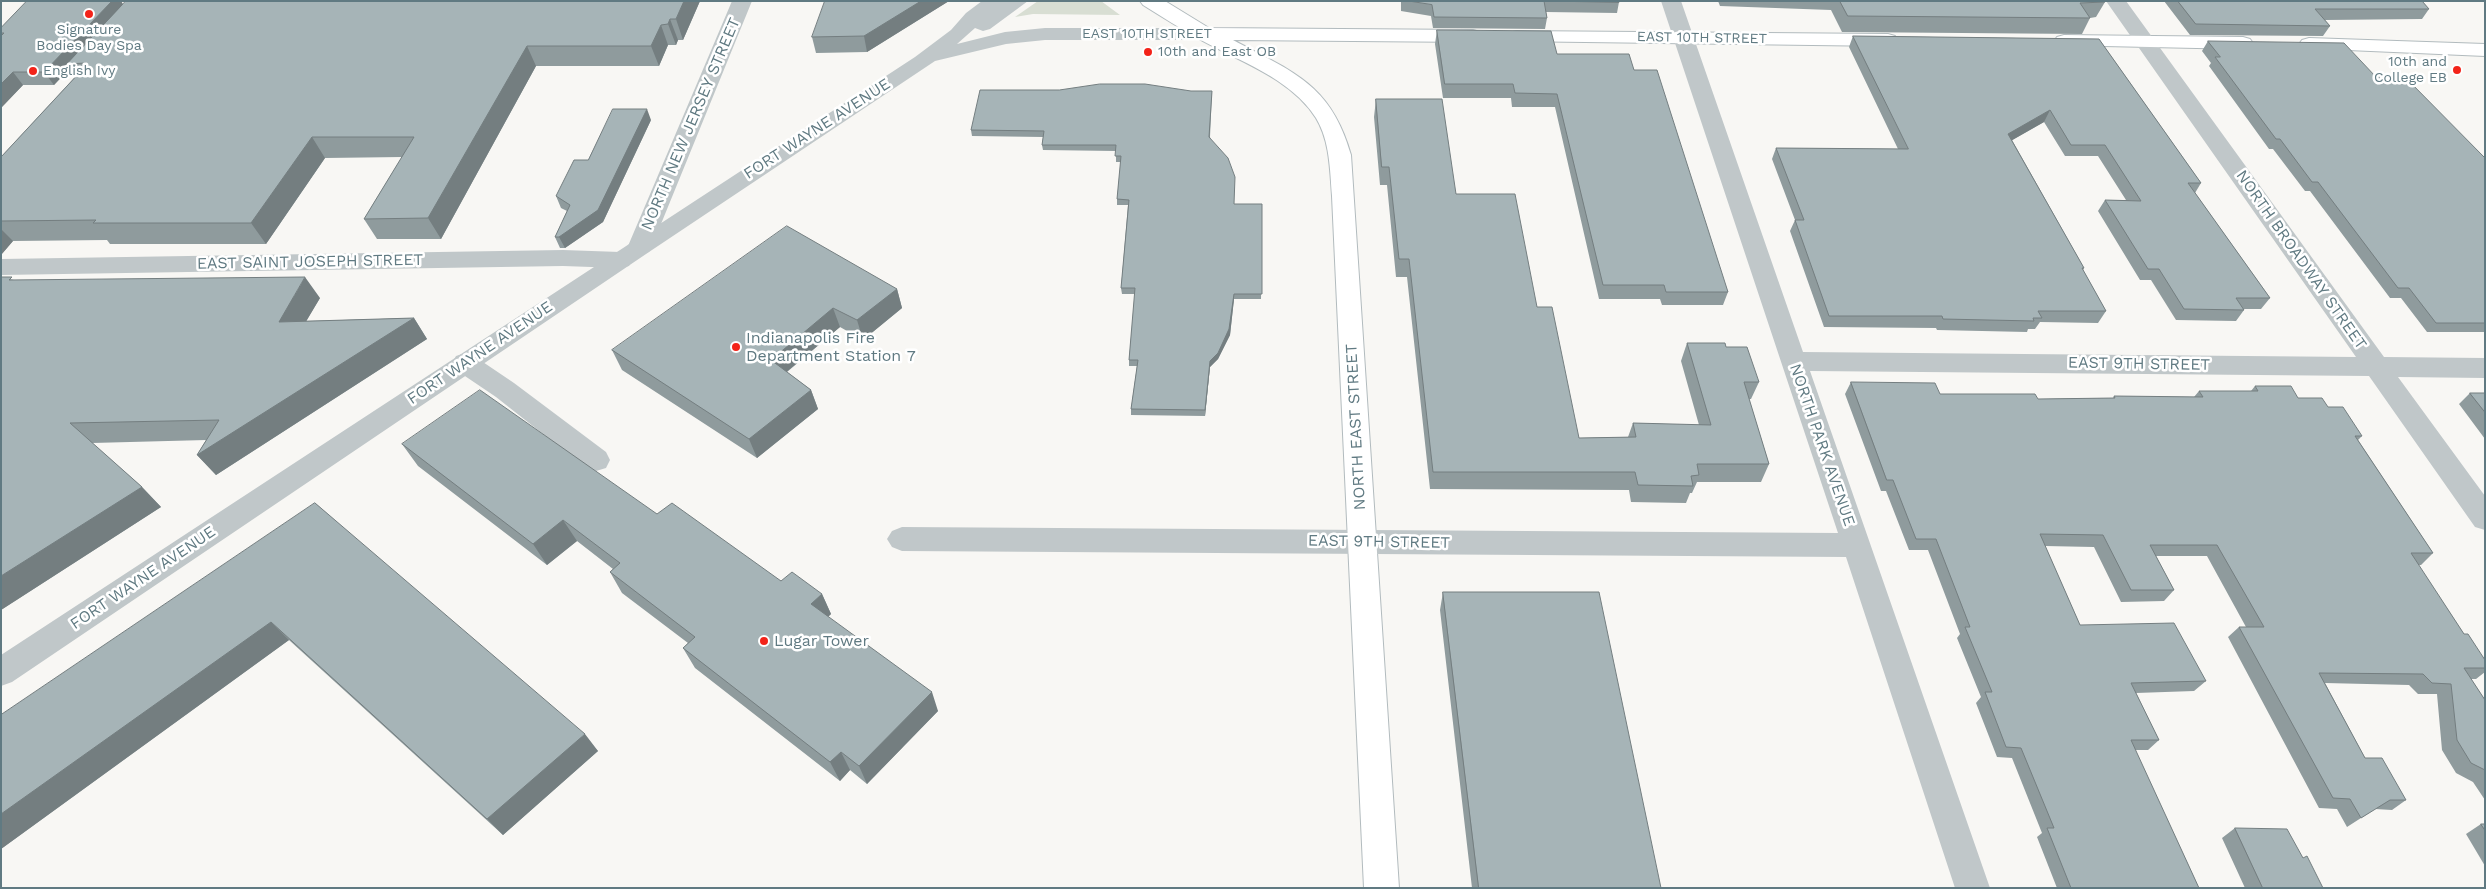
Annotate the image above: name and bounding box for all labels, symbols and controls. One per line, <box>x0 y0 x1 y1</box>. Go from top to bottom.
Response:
marker: Signature Bodies Day Spa <box>83 8 95 20</box>
street label: NORTH NEW JERSEY STREET <box>637 15 745 233</box>
place label: Signature Bodies Day Spa <box>36 22 142 54</box>
street label: EAST 10TH STREET <box>1082 26 1212 42</box>
street label: EAST 10TH STREET <box>1637 28 1767 48</box>
place label: 10th and East OB <box>1158 44 1276 60</box>
marker: 10th and East OB <box>1142 46 1154 58</box>
place label: 10th and College EB <box>2374 54 2447 86</box>
place label: English Ivy <box>43 63 116 79</box>
marker: 10th and College EB <box>2451 64 2463 76</box>
marker: English Ivy <box>27 65 39 77</box>
street label: FORT WAYNE AVENUE <box>740 74 894 184</box>
street label: NORTH BROADWAY STREET <box>2232 167 2370 353</box>
street label: EAST SAINT JOSEPH STREET <box>197 250 423 274</box>
street label: FORT WAYNE AVENUE <box>404 297 556 409</box>
place label: Indianapolis Fire Department Station 7 <box>746 328 916 366</box>
marker: Indianapolis Fire Department Station 7 <box>730 341 742 353</box>
street label: NORTH EAST STREET <box>1342 343 1370 511</box>
street label: EAST 9TH STREET <box>2068 353 2210 375</box>
street label: NORTH PARK AVENUE <box>1785 361 1859 529</box>
street label: FORT WAYNE AVENUE <box>67 522 219 634</box>
street label: EAST 9TH STREET <box>1308 531 1450 553</box>
place label: Lugar Tower <box>774 631 869 651</box>
marker: Lugar Tower <box>758 635 770 647</box>

